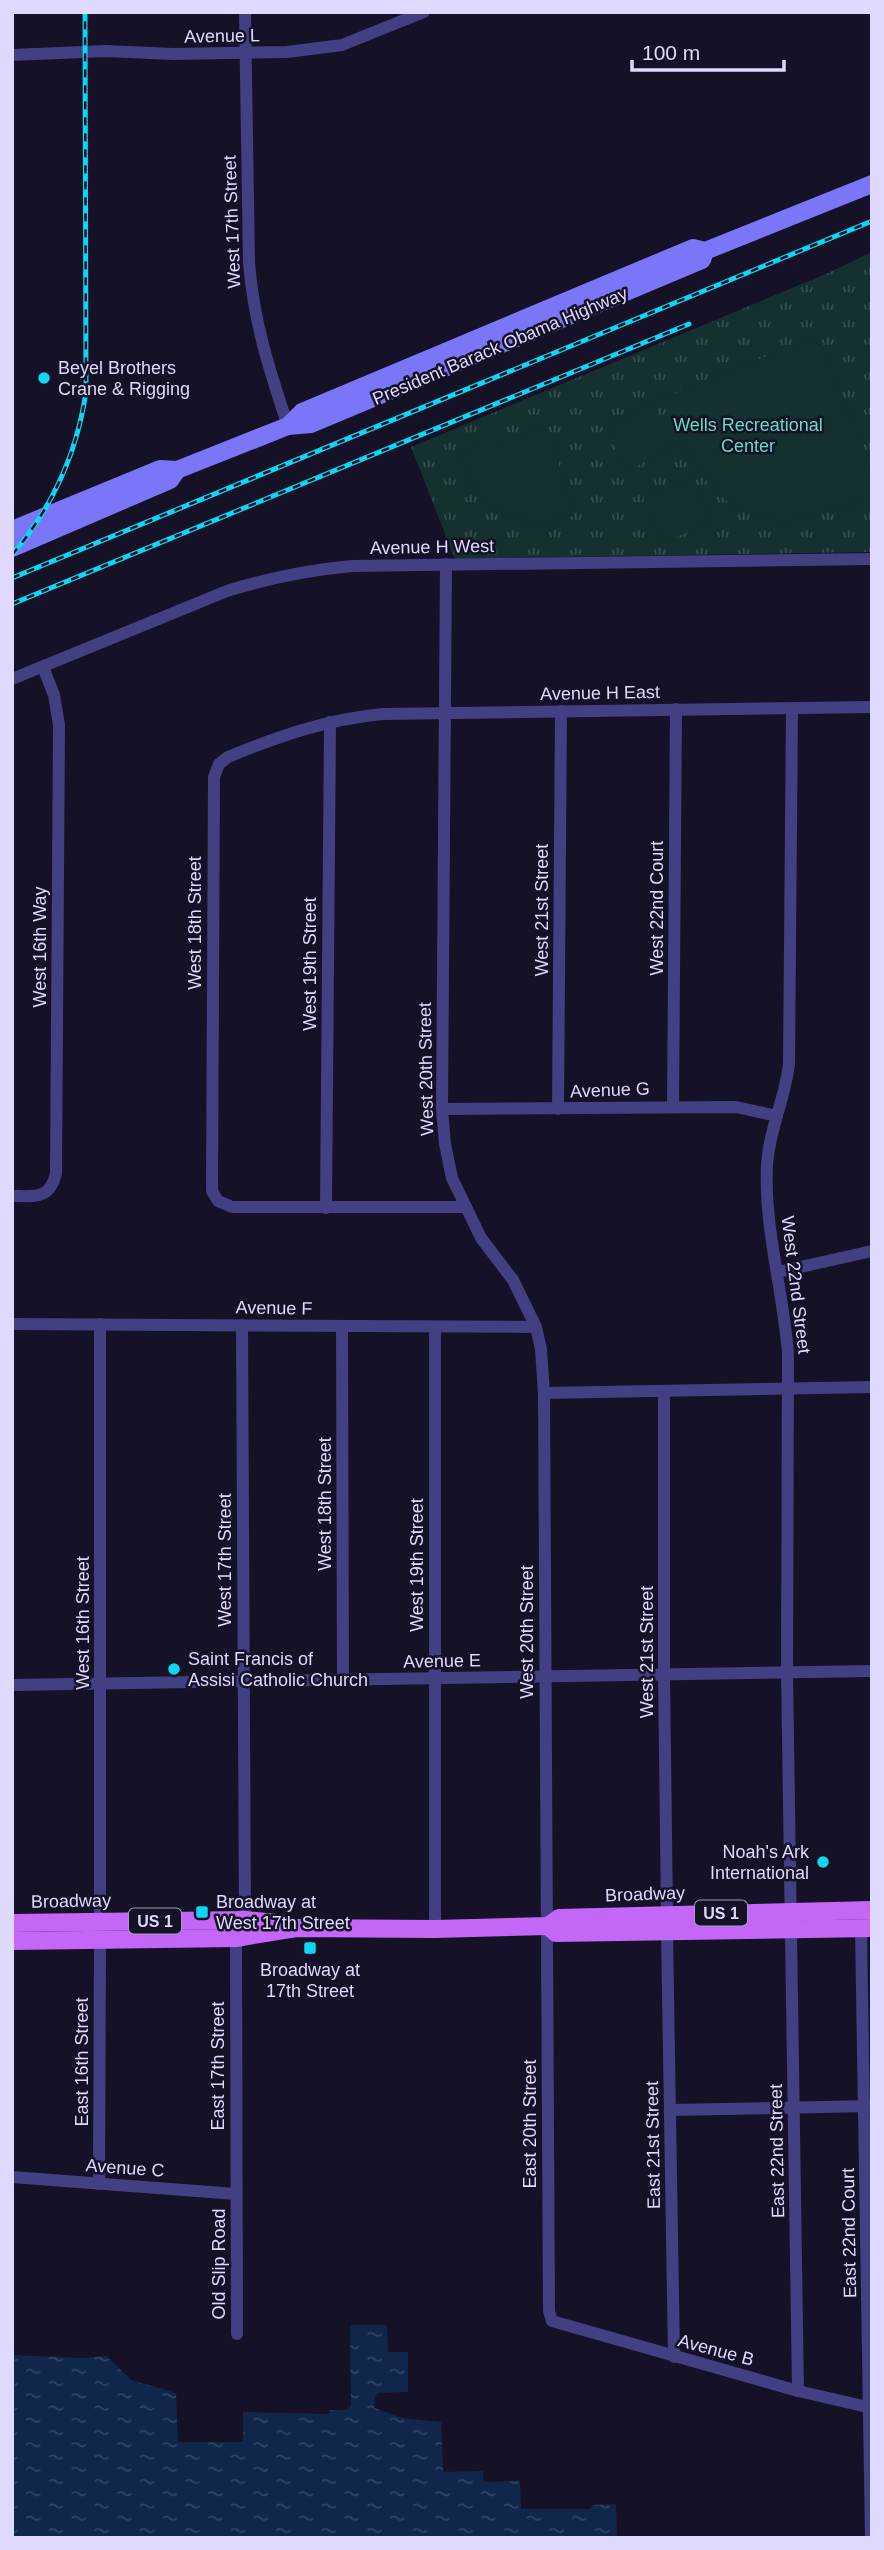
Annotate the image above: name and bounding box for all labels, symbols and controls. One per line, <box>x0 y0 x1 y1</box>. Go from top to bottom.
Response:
street label: Avenue L <box>184 25 260 47</box>
scale bar <box>632 28 784 72</box>
text: 100 m <box>642 41 700 64</box>
street label: West 17th Street <box>220 155 244 289</box>
street label: President Barack Obama Highway <box>369 283 631 409</box>
place label: Beyel Brothers Crane & Rigging <box>58 358 190 399</box>
marker: Beyel Brothers Crane & Rigging <box>36 370 52 386</box>
park label: Wells Recreational Center <box>673 415 823 456</box>
street label: Avenue H West <box>370 536 494 558</box>
street label: Avenue H East <box>540 682 660 704</box>
street label: West 22nd Court <box>647 841 667 975</box>
street label: West 21st Street <box>532 844 552 976</box>
street label: West 18th Street <box>185 856 205 990</box>
street label: West 16th Way <box>30 886 50 1008</box>
street label: West 19th Street <box>300 897 320 1031</box>
street label: West 20th Street <box>415 1002 437 1136</box>
street label: Avenue G <box>570 1079 650 1101</box>
street label: West 22nd Street <box>778 1215 814 1355</box>
street label: Avenue F <box>235 1297 313 1319</box>
street label: West 18th Street <box>315 1437 335 1571</box>
street label: West 17th Street <box>215 1493 235 1627</box>
street label: West 19th Street <box>407 1498 427 1632</box>
street label: West 16th Street <box>73 1556 93 1690</box>
street label: West 20th Street <box>517 1565 537 1699</box>
street label: West 21st Street <box>637 1586 657 1718</box>
place label: Saint Francis of Assisi Catholic Church <box>188 1649 368 1690</box>
street label: Avenue E <box>403 1650 481 1672</box>
marker: Saint Francis of Assisi Catholic Church <box>166 1661 182 1677</box>
place label: Noah's Ark International <box>710 1842 810 1883</box>
marker: Noah's Ark International <box>815 1854 831 1870</box>
street label: Broadway <box>605 1883 685 1905</box>
street label: Broadway <box>31 1890 111 1912</box>
place label: Broadway at West 17th Street <box>216 1892 350 1933</box>
road number: US 1 <box>695 1900 747 1926</box>
marker: Broadway at West 17th Street <box>194 1904 210 1920</box>
road number: US 1 <box>129 1909 181 1934</box>
marker: Broadway at 17th Street <box>302 1940 318 1956</box>
place label: Broadway at 17th Street <box>260 1960 360 2001</box>
street label: East 16th Street <box>72 1997 92 2127</box>
street label: East 17th Street <box>208 2001 228 2131</box>
street label: East 20th Street <box>520 2059 540 2189</box>
street label: East 21st Street <box>642 2081 664 2209</box>
street label: East 22nd Street <box>766 2084 788 2218</box>
street label: Avenue C <box>85 2155 165 2181</box>
street label: East 22nd Court <box>838 2168 860 2298</box>
street label: Old Slip Road <box>209 2208 229 2320</box>
street label: Avenue B <box>676 2330 756 2370</box>

